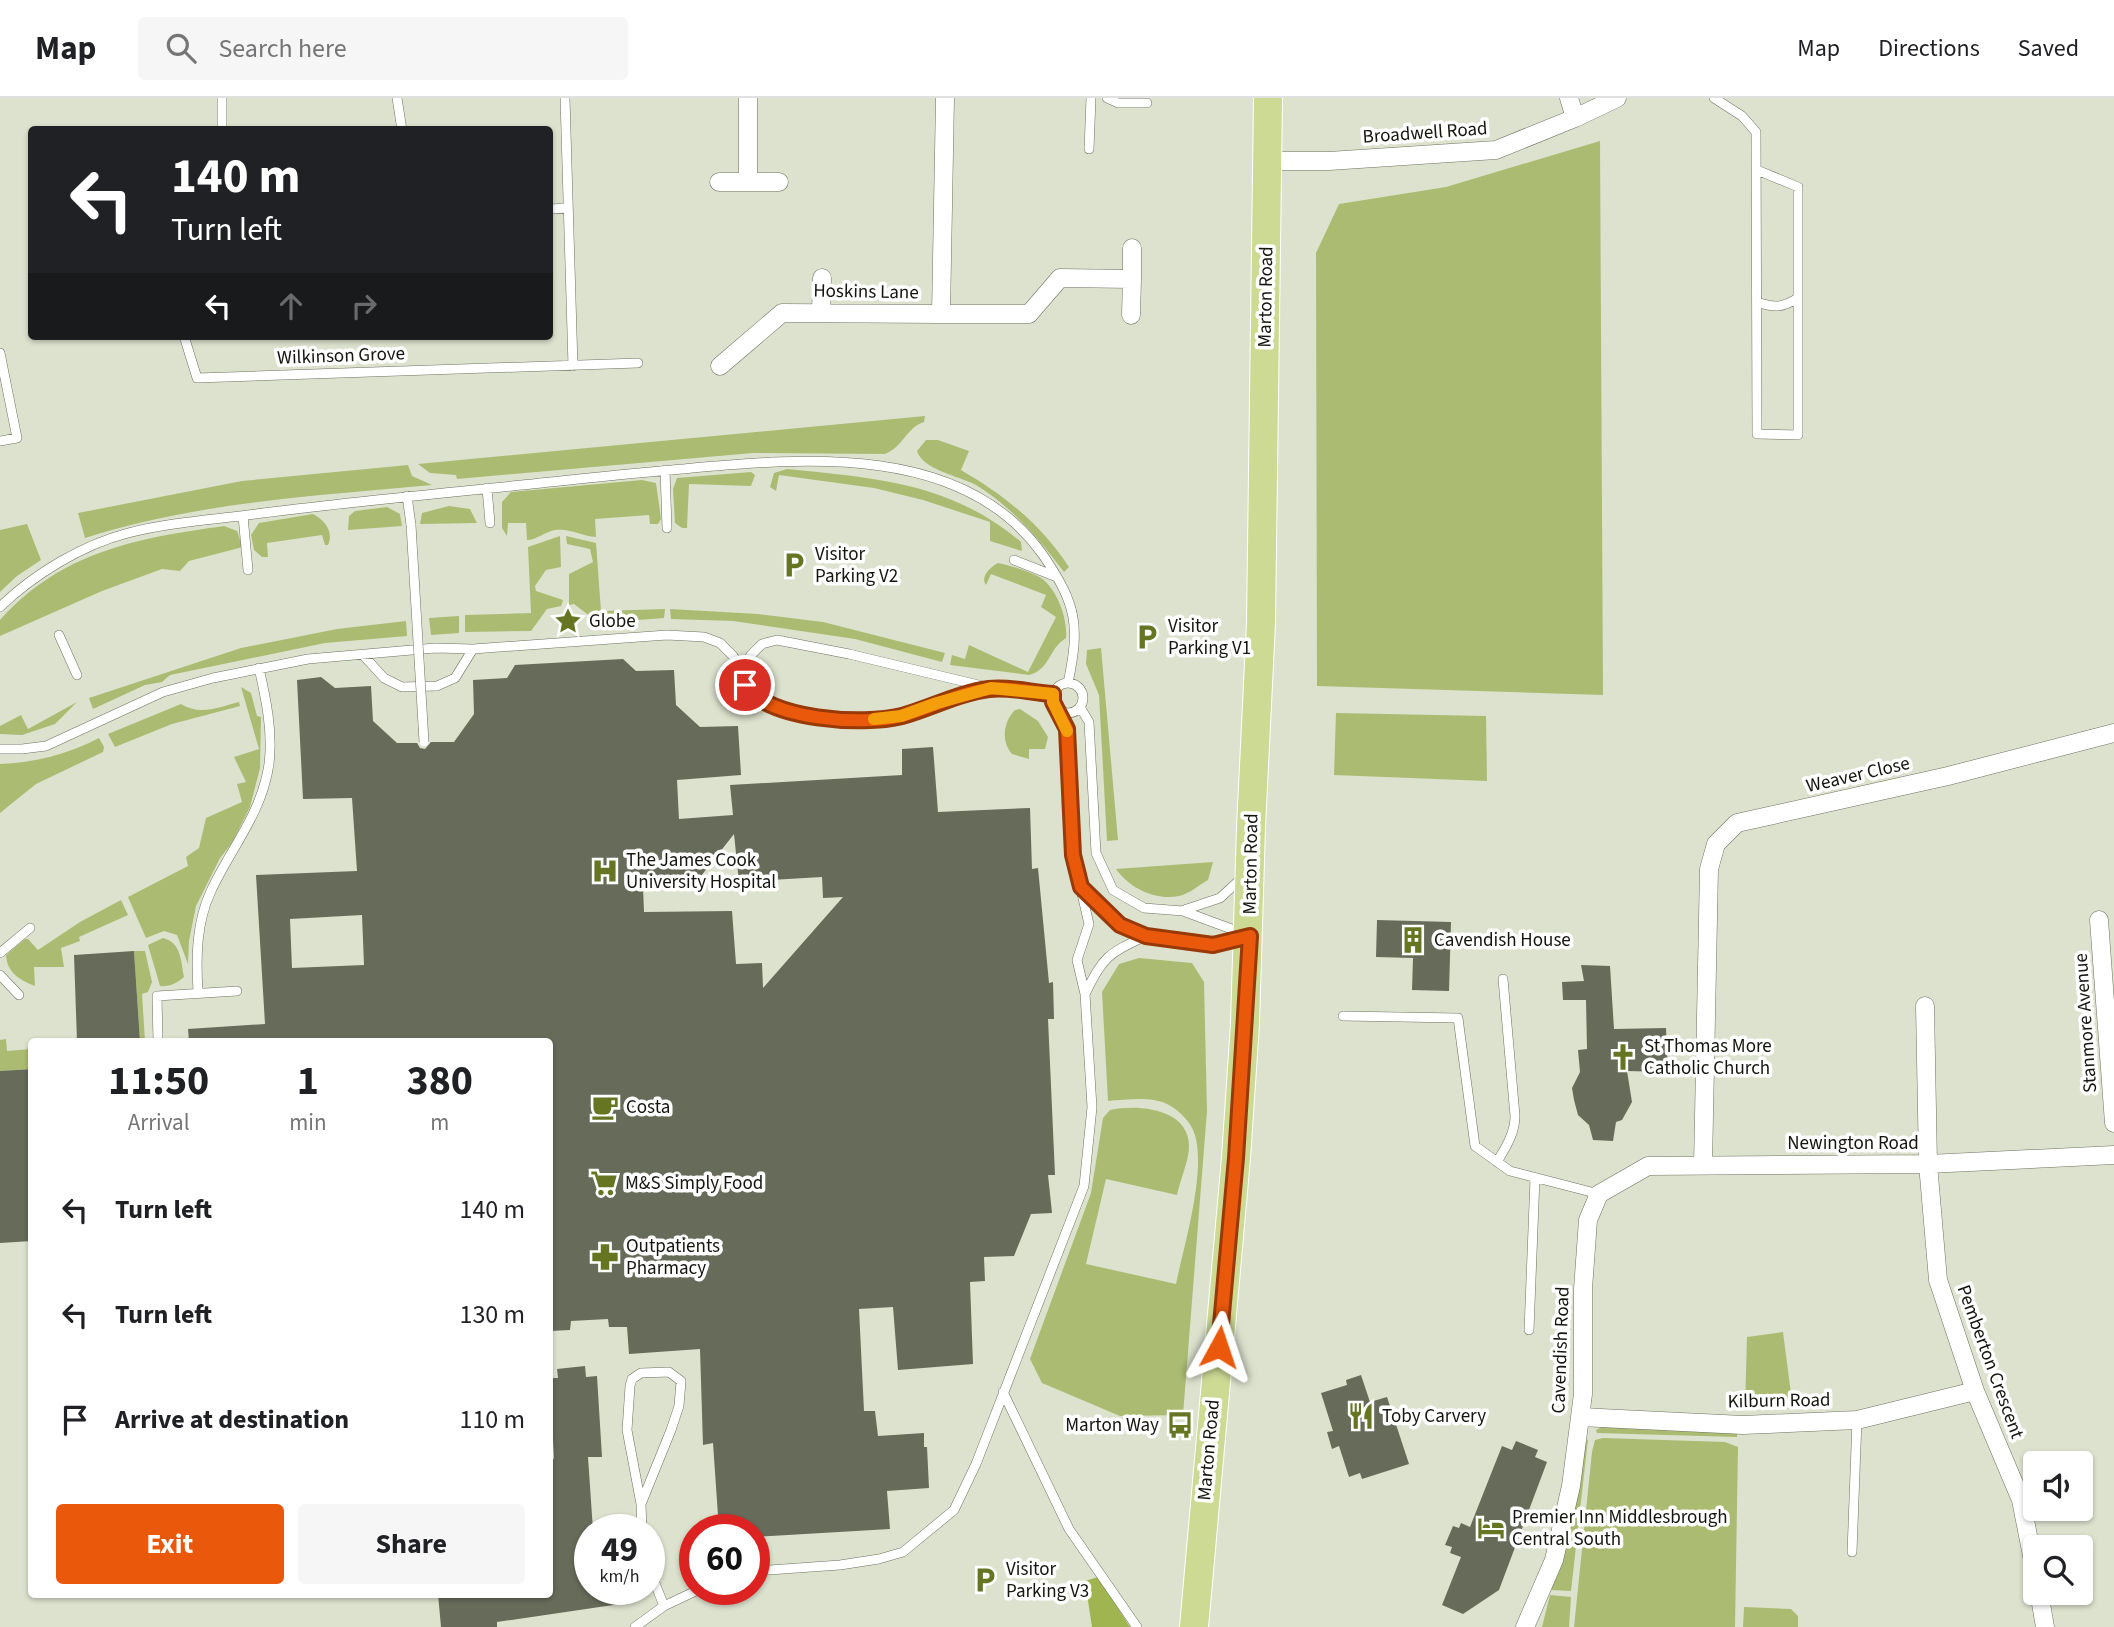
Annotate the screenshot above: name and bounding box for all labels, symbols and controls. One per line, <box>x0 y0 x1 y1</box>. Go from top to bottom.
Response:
search box <box>138 17 628 80</box>
text: Map <box>35 25 96 72</box>
icon: search <box>162 29 200 67</box>
text: Search here <box>218 30 347 67</box>
text: Map <box>1797 31 1840 66</box>
text: Directions <box>1878 31 1980 66</box>
text: Saved <box>2018 31 2079 66</box>
street label: Broadwell Road <box>1362 115 1488 151</box>
text: 140 m <box>171 142 300 212</box>
icon: left <box>56 154 147 245</box>
text: Turn left <box>171 207 282 253</box>
street label: Marton Road <box>1252 246 1280 348</box>
street label: Hoskins Lane <box>813 278 919 306</box>
icon: left <box>199 287 237 325</box>
icon: ahead <box>272 287 310 325</box>
icon: right <box>345 287 383 325</box>
street label: Wilkinson Grove <box>277 340 405 372</box>
place label: Visitor Parking V2 <box>815 541 898 590</box>
parking icon: Visitor Parking V2 <box>779 550 809 580</box>
place icon: Globe <box>553 606 583 636</box>
place label: Globe <box>589 608 636 635</box>
place label: Visitor Parking V1 <box>1168 613 1251 662</box>
parking icon: Visitor Parking V1 <box>1132 622 1162 652</box>
pin <box>715 655 775 715</box>
icon: arrive <box>726 666 764 704</box>
street label: Weaver Close <box>1803 750 1913 800</box>
street label: Marton Road <box>1237 813 1265 915</box>
place label: The James Cook University Hospital <box>626 847 776 896</box>
hospital icon: The James Cook University Hospital <box>590 856 620 886</box>
building icon: Cavendish House <box>1398 925 1428 955</box>
place label: Cavendish House <box>1434 927 1571 954</box>
street label: Stanmore Avenue <box>2068 952 2104 1094</box>
place label: St Thomas More Catholic Church <box>1644 1033 1772 1082</box>
church icon: St Thomas More Catholic Church <box>1608 1042 1638 1072</box>
text: 11:50 <box>108 1051 209 1111</box>
text: 1 <box>297 1051 319 1111</box>
text: 380 <box>406 1051 473 1111</box>
cafe icon: Costa <box>590 1092 620 1122</box>
place label: Costa <box>626 1094 670 1121</box>
text: Arrival <box>128 1106 190 1139</box>
text: min <box>289 1106 327 1139</box>
text: m <box>430 1106 449 1139</box>
street label: Newington Road <box>1787 1130 1919 1157</box>
supermarket icon: M&S Simply Food <box>589 1168 619 1198</box>
place label: M&S Simply Food <box>625 1170 763 1197</box>
icon: left <box>56 1191 94 1229</box>
text: Turn left <box>115 1191 212 1228</box>
text: 140 m <box>459 1191 525 1228</box>
place label: Outpatients Pharmacy <box>626 1233 720 1282</box>
pharmacy icon: Outpatients Pharmacy <box>590 1242 620 1272</box>
street label: Pemberton Crescent <box>1950 1281 2031 1443</box>
street label: Cavendish Road <box>1545 1286 1577 1414</box>
icon: left <box>56 1296 94 1334</box>
text: Turn left <box>115 1296 212 1333</box>
text: 130 m <box>459 1296 525 1333</box>
position arrow <box>1182 1310 1256 1384</box>
street label: Kilburn Road <box>1727 1387 1831 1415</box>
street label: Marton Road <box>1191 1398 1227 1502</box>
icon: arrive <box>56 1401 94 1439</box>
text: Arrive at destination <box>115 1401 349 1438</box>
text: 110 m <box>459 1401 525 1438</box>
restaurant icon: Toby Carvery <box>1346 1401 1376 1431</box>
place label: Toby Carvery <box>1382 1403 1486 1430</box>
bus stop icon: Marton Way <box>1165 1410 1195 1440</box>
place label: Marton Way <box>1065 1412 1159 1439</box>
map controls <box>2023 1451 2093 1605</box>
button: sound <box>2023 1451 2093 1521</box>
button: Exit <box>56 1504 284 1584</box>
button: Share <box>298 1504 525 1584</box>
place label: Premier Inn Middlesbrough Central South <box>1512 1504 1728 1553</box>
hotel icon: Premier Inn Middlesbrough Central South <box>1476 1513 1506 1543</box>
speed limit sign: 60 <box>679 1514 770 1605</box>
text: 49 <box>601 1525 638 1575</box>
button: search <box>2023 1535 2093 1605</box>
place label: Visitor Parking V3 <box>1006 1556 1089 1605</box>
text: km/h <box>600 1564 639 1589</box>
parking icon: Visitor Parking V3 <box>970 1565 1000 1595</box>

